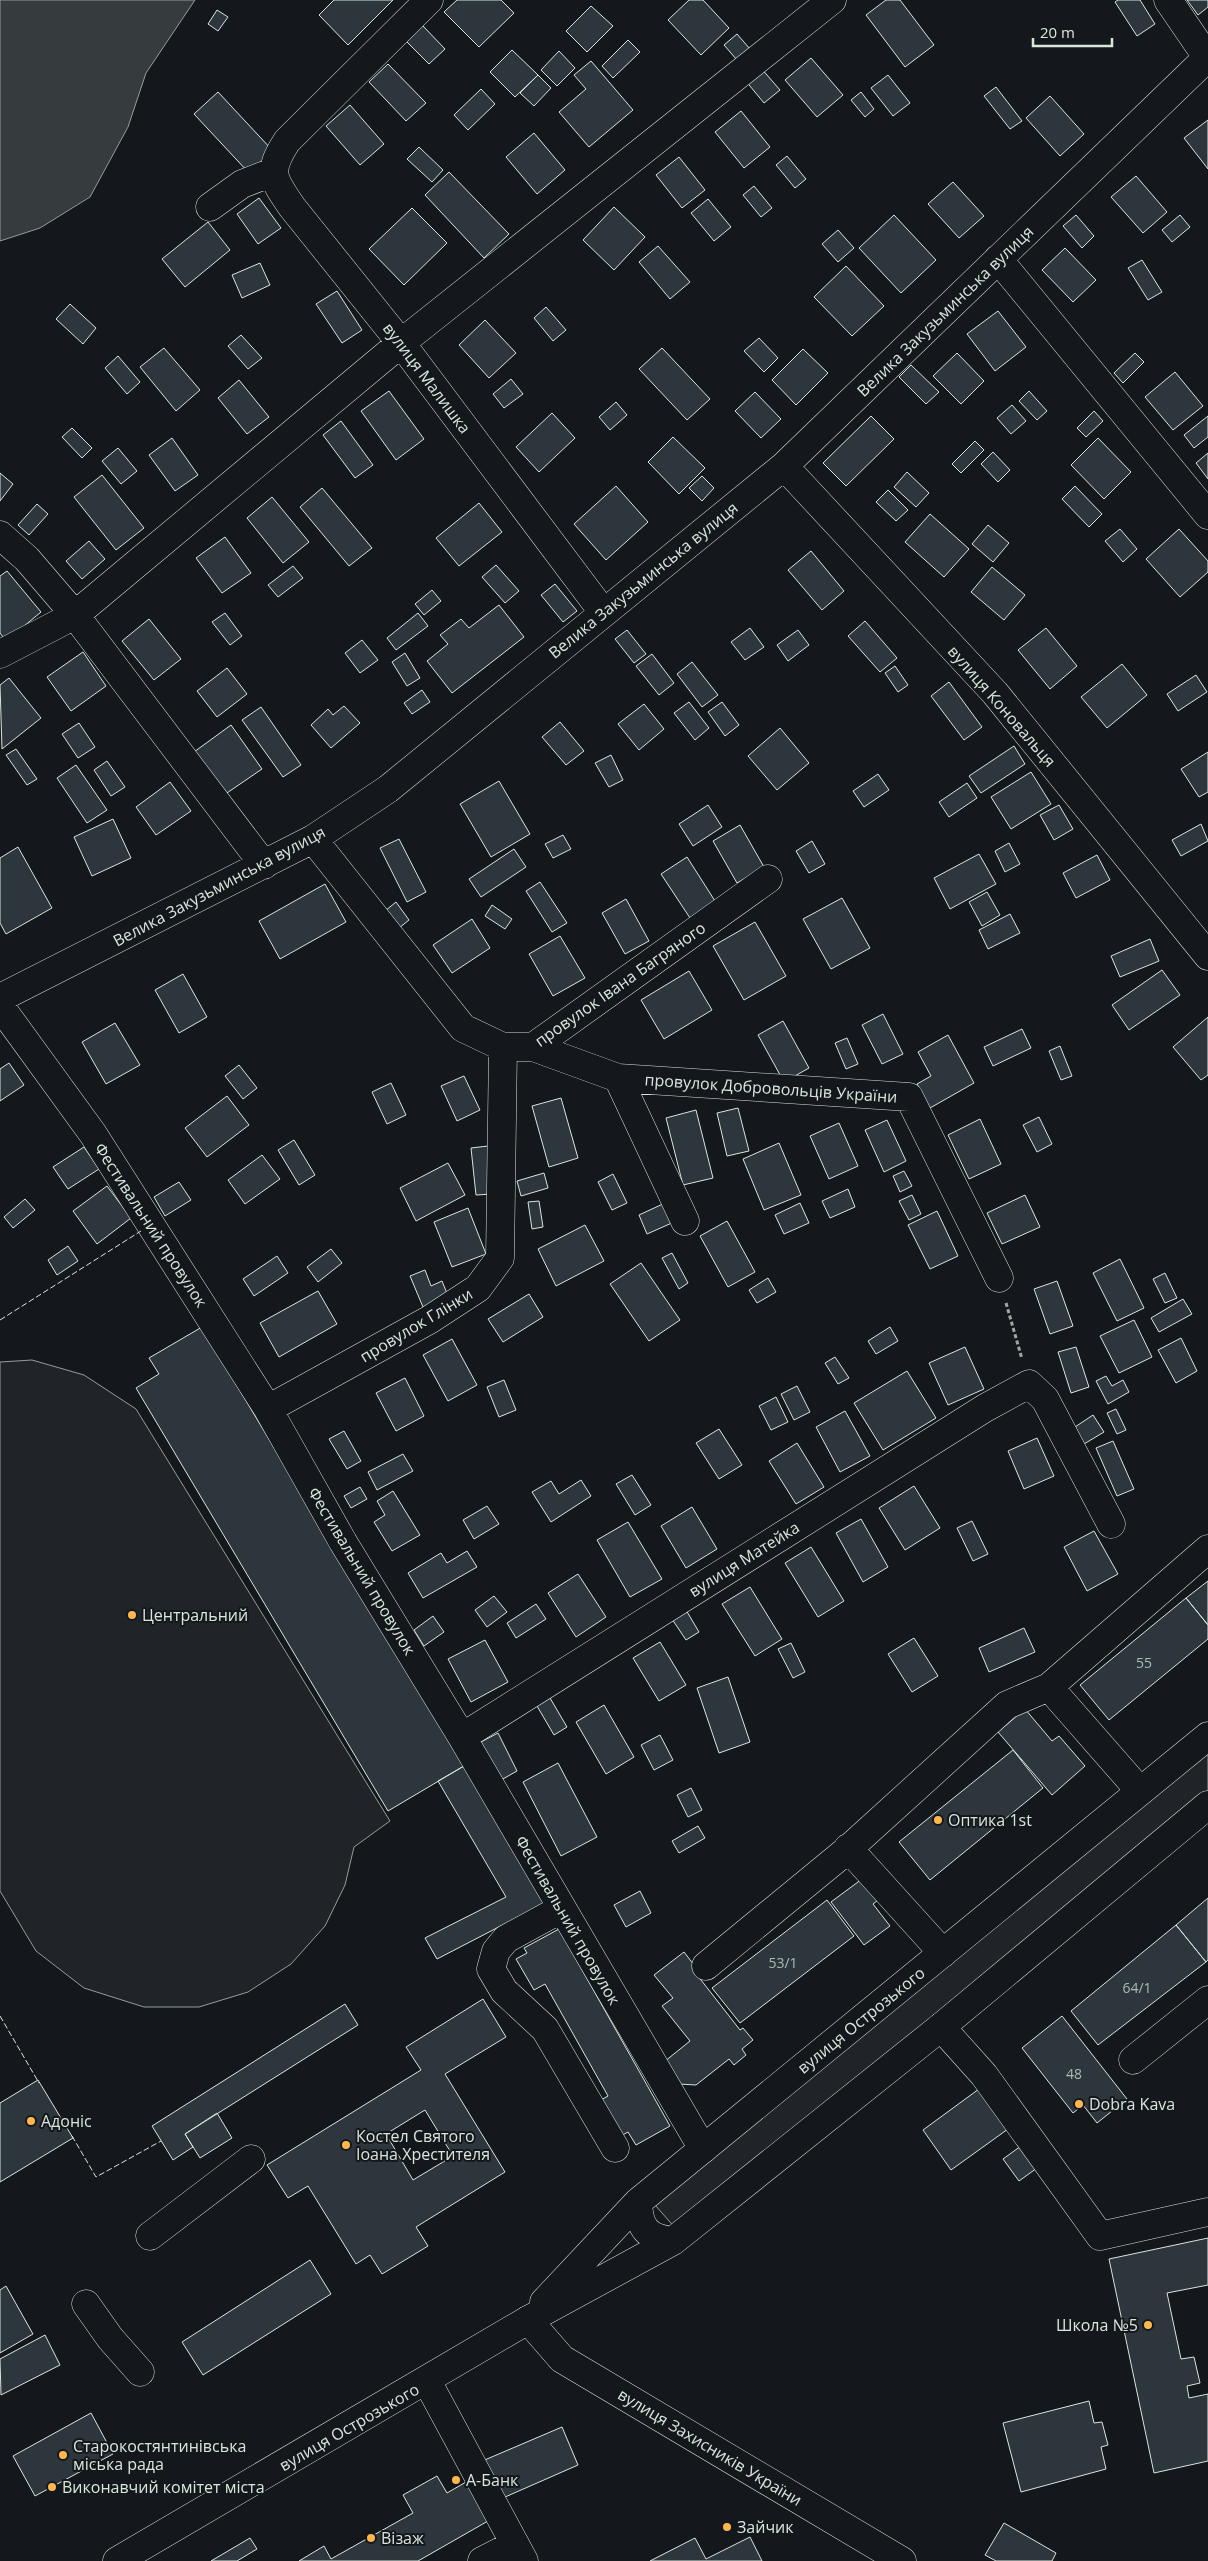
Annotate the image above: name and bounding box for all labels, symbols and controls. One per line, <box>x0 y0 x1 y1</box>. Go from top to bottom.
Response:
scale bar <box>1033 15 1112 47</box>
text: 20 m <box>1040 22 1075 42</box>
street label: Велика Закузьминська вулиця <box>852 221 1038 401</box>
street label: вулиця Малишка <box>378 318 476 438</box>
street label: Велика Закузьминська вулиця <box>544 497 742 663</box>
street label: вулиця Коновальця <box>943 641 1061 771</box>
street label: Велика Закузьминська вулиця <box>109 821 329 951</box>
street label: провулок Івана Багряного <box>530 916 710 1052</box>
street label: провулок Добровольців України <box>644 1068 898 1108</box>
street label: Фестивальний провулок <box>89 1139 213 1312</box>
street label: провулок Глінки <box>356 1283 476 1367</box>
street label: Фестивальний провулок <box>303 1483 421 1660</box>
street label: вулиця Матейка <box>684 1516 804 1602</box>
place label: Центральний <box>142 1604 248 1626</box>
marker: Центральний <box>126 1609 138 1621</box>
house number: 55 <box>1136 1653 1152 1672</box>
place label: Оптика 1st <box>948 1809 1032 1831</box>
marker: Оптика 1st <box>932 1814 944 1826</box>
street label: Фестивальний провулок <box>510 1831 626 2009</box>
house number: 53/1 <box>768 1953 798 1972</box>
street label: вулиця Острозького <box>793 1962 929 2078</box>
house number: 64/1 <box>1122 1978 1152 1997</box>
house number: 48 <box>1066 2064 1082 2083</box>
place label: Dobra Kava <box>1089 2093 1175 2115</box>
marker: Dobra Kava <box>1073 2098 1085 2110</box>
place label: Адоніс <box>41 2110 92 2132</box>
marker: Адоніс <box>25 2115 37 2127</box>
place label: Костел Святого Іоана Хрестителя <box>356 2125 490 2165</box>
marker: Костел Святого Іоана Хрестителя <box>340 2139 352 2151</box>
place label: Школа №5 <box>1056 2314 1138 2336</box>
marker: Школа №5 <box>1142 2319 1154 2331</box>
street label: вулиця Острозького <box>275 2378 423 2476</box>
street label: вулиця Захисників України <box>614 2383 806 2511</box>
place label: Старокостянтинівська міська рада <box>73 2435 246 2475</box>
marker: Старокостянтинівська міська рада <box>57 2449 69 2461</box>
place label: А-Банк <box>466 2469 519 2491</box>
marker: А-Банк <box>450 2474 462 2486</box>
place label: Виконавчий комітет міста <box>62 2476 265 2498</box>
marker: Виконавчий комітет міста <box>46 2481 58 2493</box>
place label: Зайчик <box>737 2516 794 2538</box>
marker: Зайчик <box>721 2521 733 2533</box>
place label: Візаж <box>381 2527 424 2549</box>
marker: Візаж <box>365 2532 377 2544</box>

